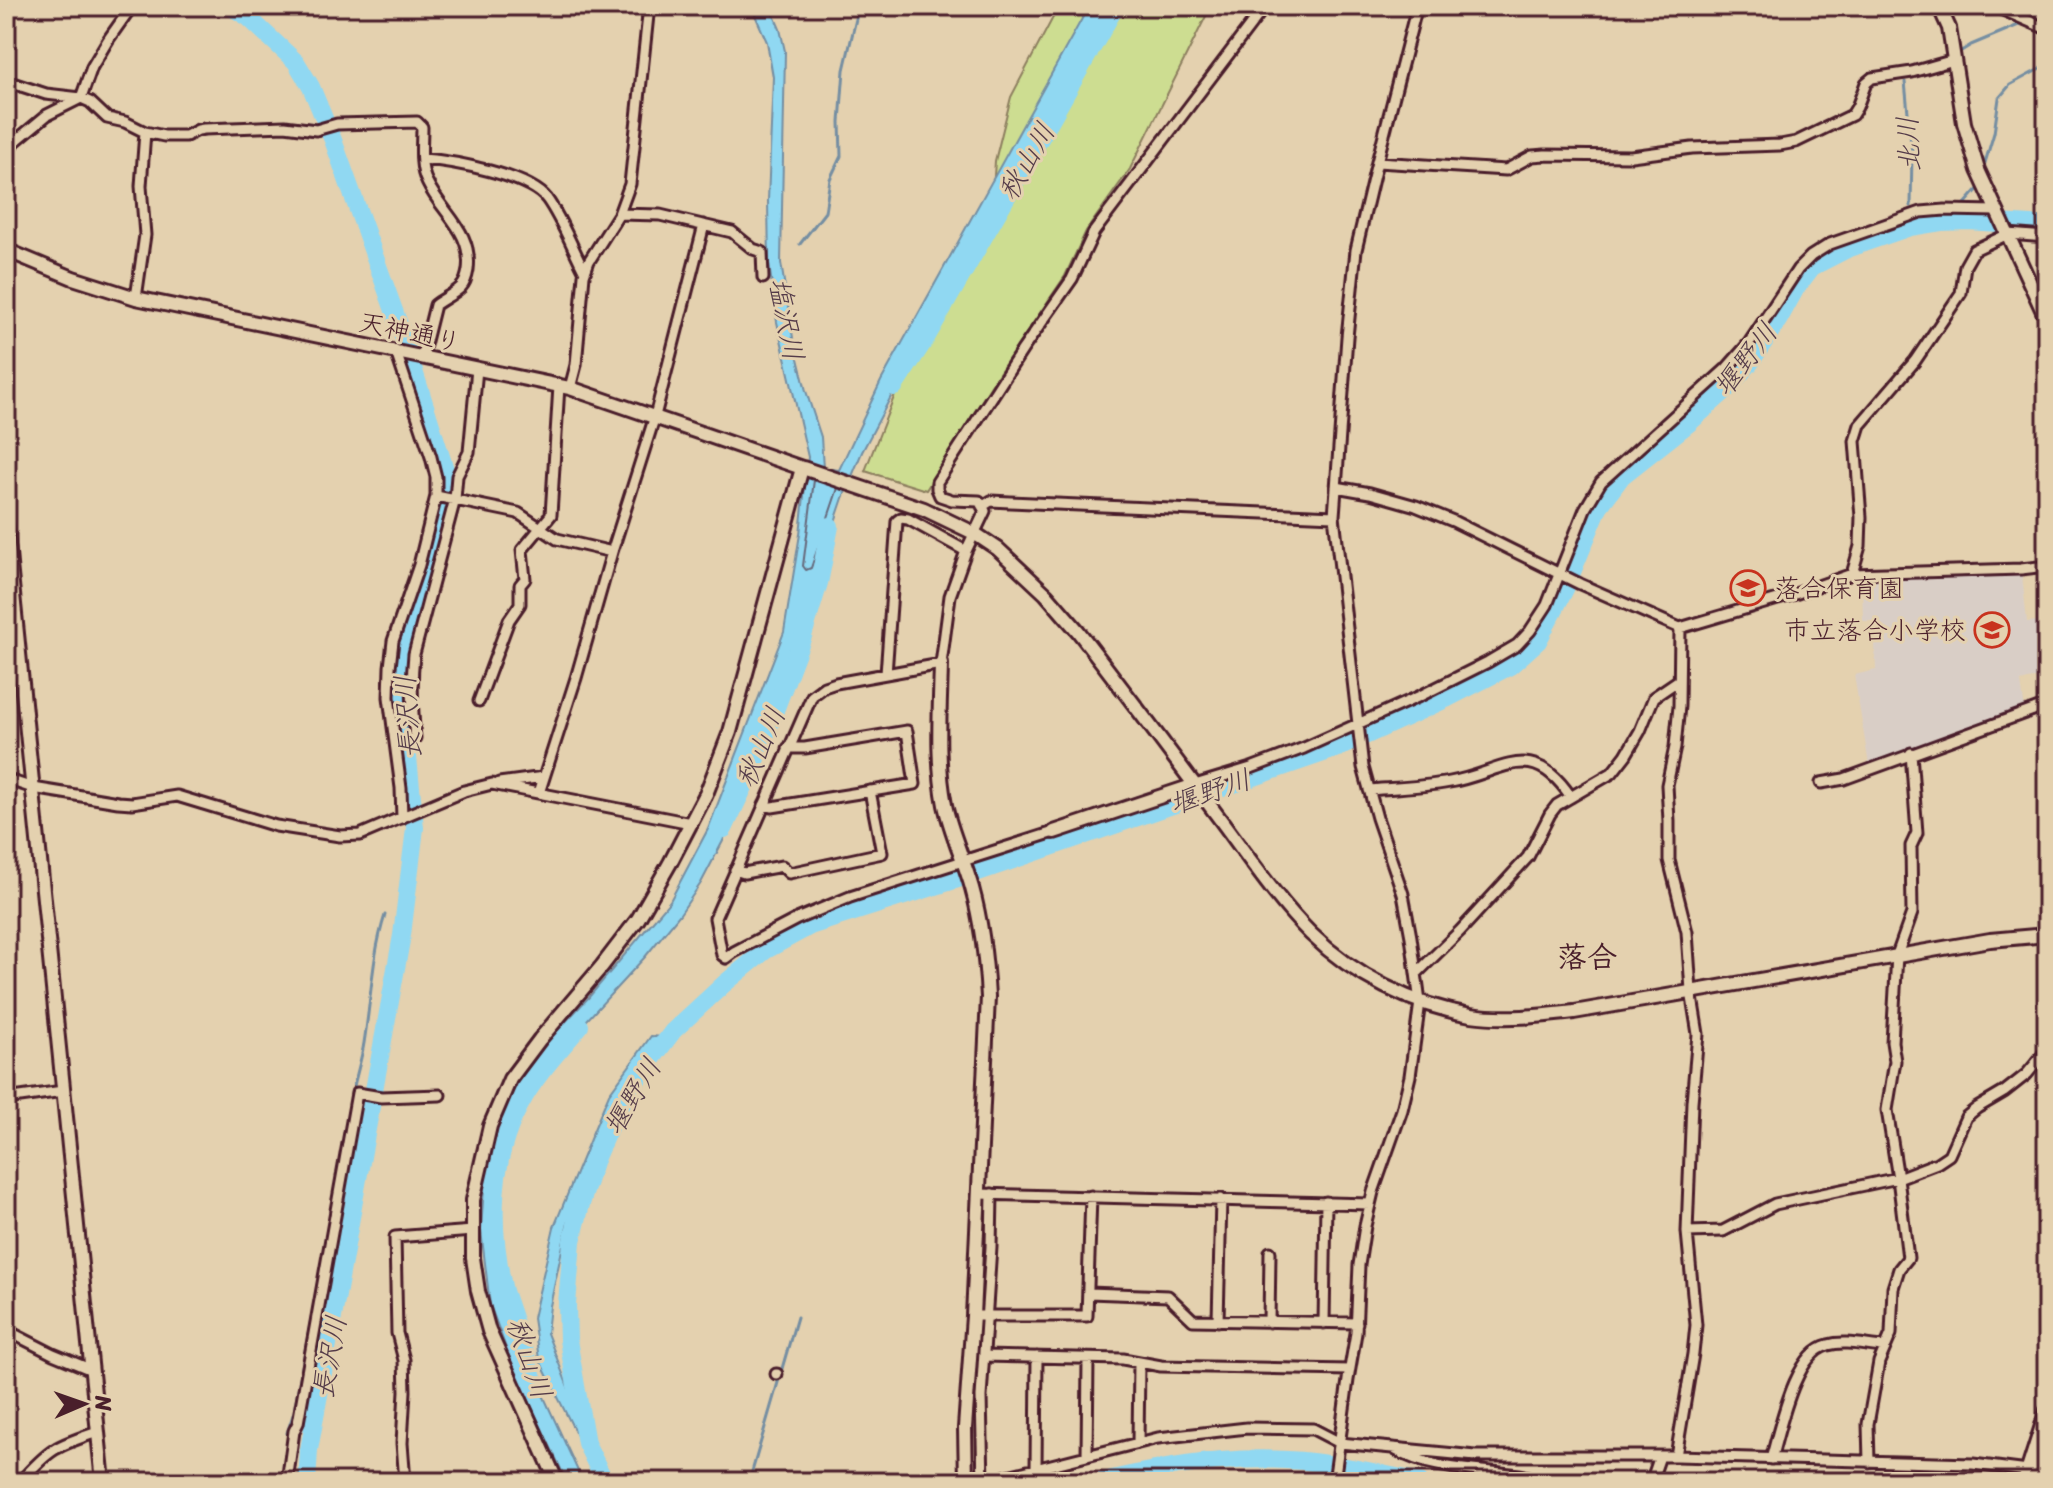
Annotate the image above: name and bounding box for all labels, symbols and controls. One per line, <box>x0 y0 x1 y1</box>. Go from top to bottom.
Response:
water label: 秋山川 <box>984 113 1069 210</box>
water label: 北川 <box>1883 115 1934 173</box>
water label: 塩沢川 <box>754 273 819 365</box>
street label: 天神通り <box>354 299 466 365</box>
water label: 堰野川 <box>1700 311 1791 407</box>
place label: 落合保育園 <box>1774 565 1904 611</box>
school or university icon: 落合保育園 <box>1729 569 1767 607</box>
place label: 市立落合小学校 <box>1784 607 1966 653</box>
school or university icon: 市立落合小学校 <box>1973 611 2011 649</box>
water label: 長沢川 <box>380 673 435 761</box>
water label: 秋山川 <box>721 699 799 795</box>
water label: 堰野川 <box>1162 755 1258 828</box>
district label: 落合 <box>1557 930 1617 984</box>
water label: 堰野川 <box>590 1048 675 1145</box>
water label: 秋山川 <box>493 1310 566 1406</box>
water label: 長沢川 <box>298 1311 361 1403</box>
north arrow <box>44 1364 124 1444</box>
text: N <box>84 1394 123 1412</box>

